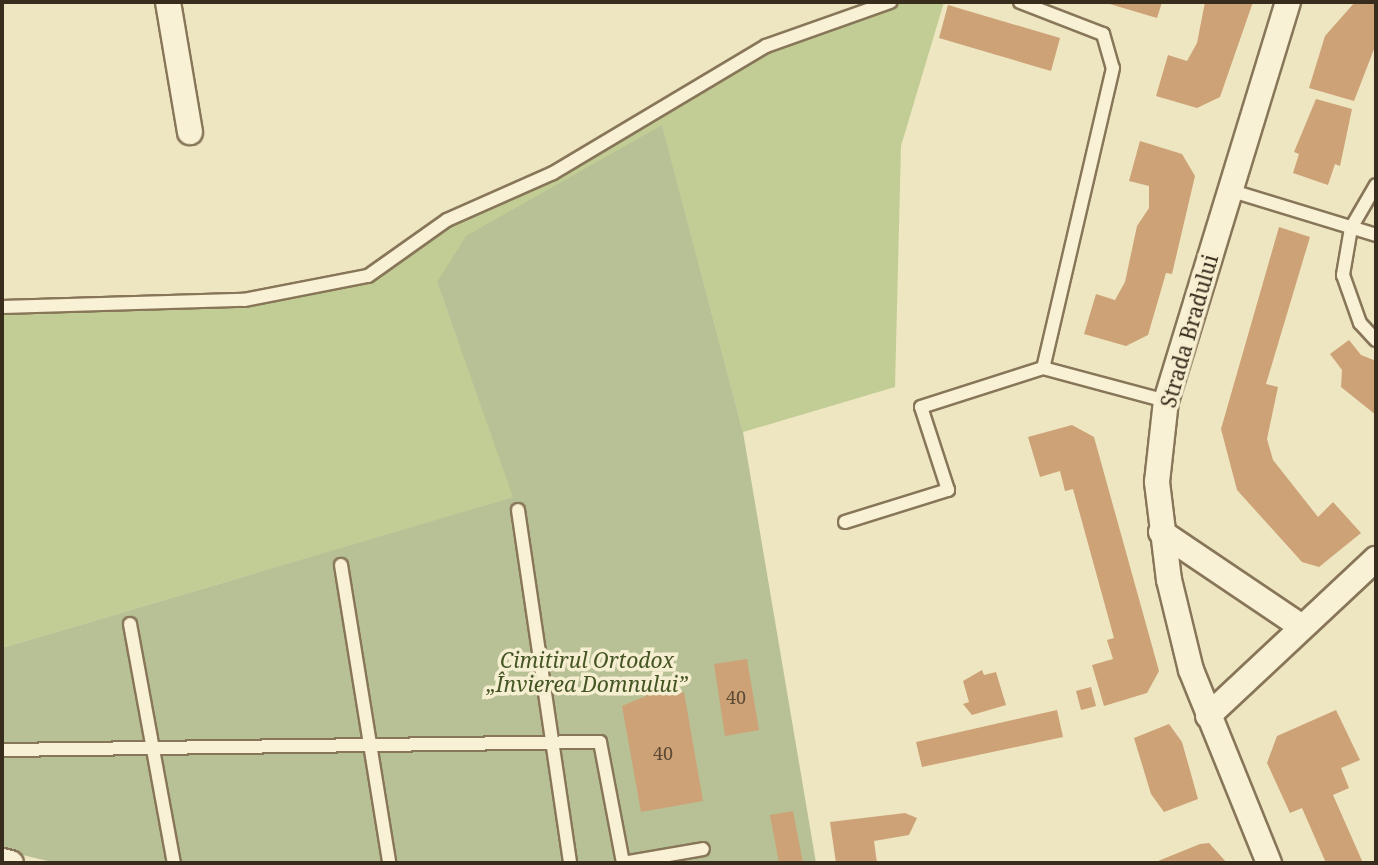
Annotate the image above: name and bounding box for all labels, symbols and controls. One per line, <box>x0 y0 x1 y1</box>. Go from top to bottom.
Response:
street label: Strada Bradului <box>1155 252 1223 410</box>
park label: Cimitirul Ortodox „Învierea Domnului” <box>486 647 688 697</box>
house number: 40 <box>726 686 746 708</box>
house number: 40 <box>653 742 673 764</box>

